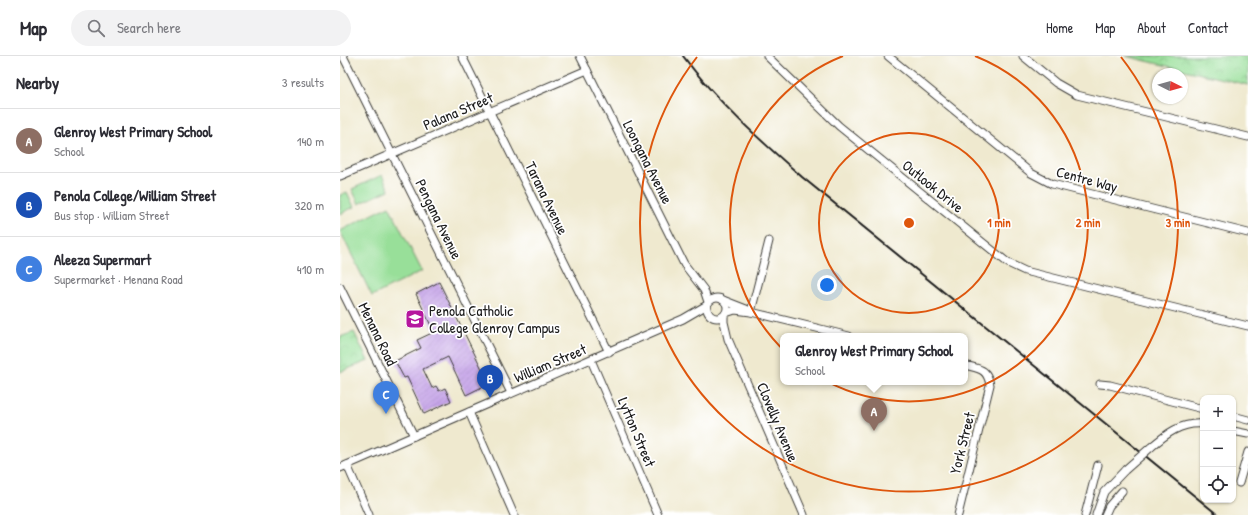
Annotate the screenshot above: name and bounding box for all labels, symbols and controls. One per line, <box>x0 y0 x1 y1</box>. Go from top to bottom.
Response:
search box <box>71 10 351 46</box>
text: Map <box>20 15 47 41</box>
icon: search <box>85 17 107 39</box>
text: Search here <box>117 17 181 38</box>
text: Home <box>1046 18 1073 37</box>
text: Map <box>1095 18 1115 37</box>
text: About <box>1137 18 1166 37</box>
text: Contact <box>1188 18 1228 37</box>
north arrow <box>1152 68 1188 104</box>
text: Nearby <box>16 71 59 94</box>
text: 3 results <box>282 73 324 91</box>
street label: Palana Street <box>420 87 497 135</box>
street label: Loongana Avenue <box>618 117 678 207</box>
text: Glenroy West Primary School <box>54 121 212 142</box>
text: A <box>26 132 32 150</box>
text: 140 m <box>297 132 324 150</box>
text: School <box>54 142 84 160</box>
street label: Outlook Drive <box>898 155 968 217</box>
street label: Tarana Avenue <box>520 158 574 238</box>
street label: Centre Way <box>1054 161 1120 197</box>
street label: Pengana Avenue <box>411 175 467 263</box>
text: Penola College/William Street <box>54 185 216 206</box>
text: B <box>26 196 32 214</box>
text: 320 m <box>294 196 324 214</box>
text: Bus stop · William Street <box>54 206 169 224</box>
text: 1 min <box>987 214 1011 231</box>
text: 2 min <box>1076 214 1101 231</box>
text: 3 min <box>1166 214 1191 231</box>
centre of rings <box>902 216 916 230</box>
text: Aleeza Supermart <box>54 249 151 270</box>
text: C <box>25 260 33 278</box>
text: 410 m <box>297 260 324 278</box>
text: Supermarket · Menana Road <box>54 270 183 288</box>
your location <box>817 275 837 295</box>
street label: Menana Road <box>354 299 402 369</box>
place label: Penola Catholic College Glenroy Campus <box>429 300 560 338</box>
school or university icon: Penola Catholic College Glenroy Campus <box>404 308 426 330</box>
popup <box>780 333 968 385</box>
street label: William Street <box>511 338 590 388</box>
text: Glenroy West Primary School <box>795 340 953 361</box>
text: School <box>795 361 825 379</box>
pin: B <box>477 365 503 398</box>
street label: Clovelly Avenue <box>752 379 804 465</box>
pin: C <box>373 381 399 414</box>
street label: Lytton Street <box>613 394 661 471</box>
map controls <box>1200 395 1236 503</box>
button: + <box>1200 395 1236 431</box>
pin: A <box>861 398 887 431</box>
street label: York Street <box>944 409 980 476</box>
button: − <box>1200 431 1236 467</box>
button: locate <box>1200 467 1236 503</box>

